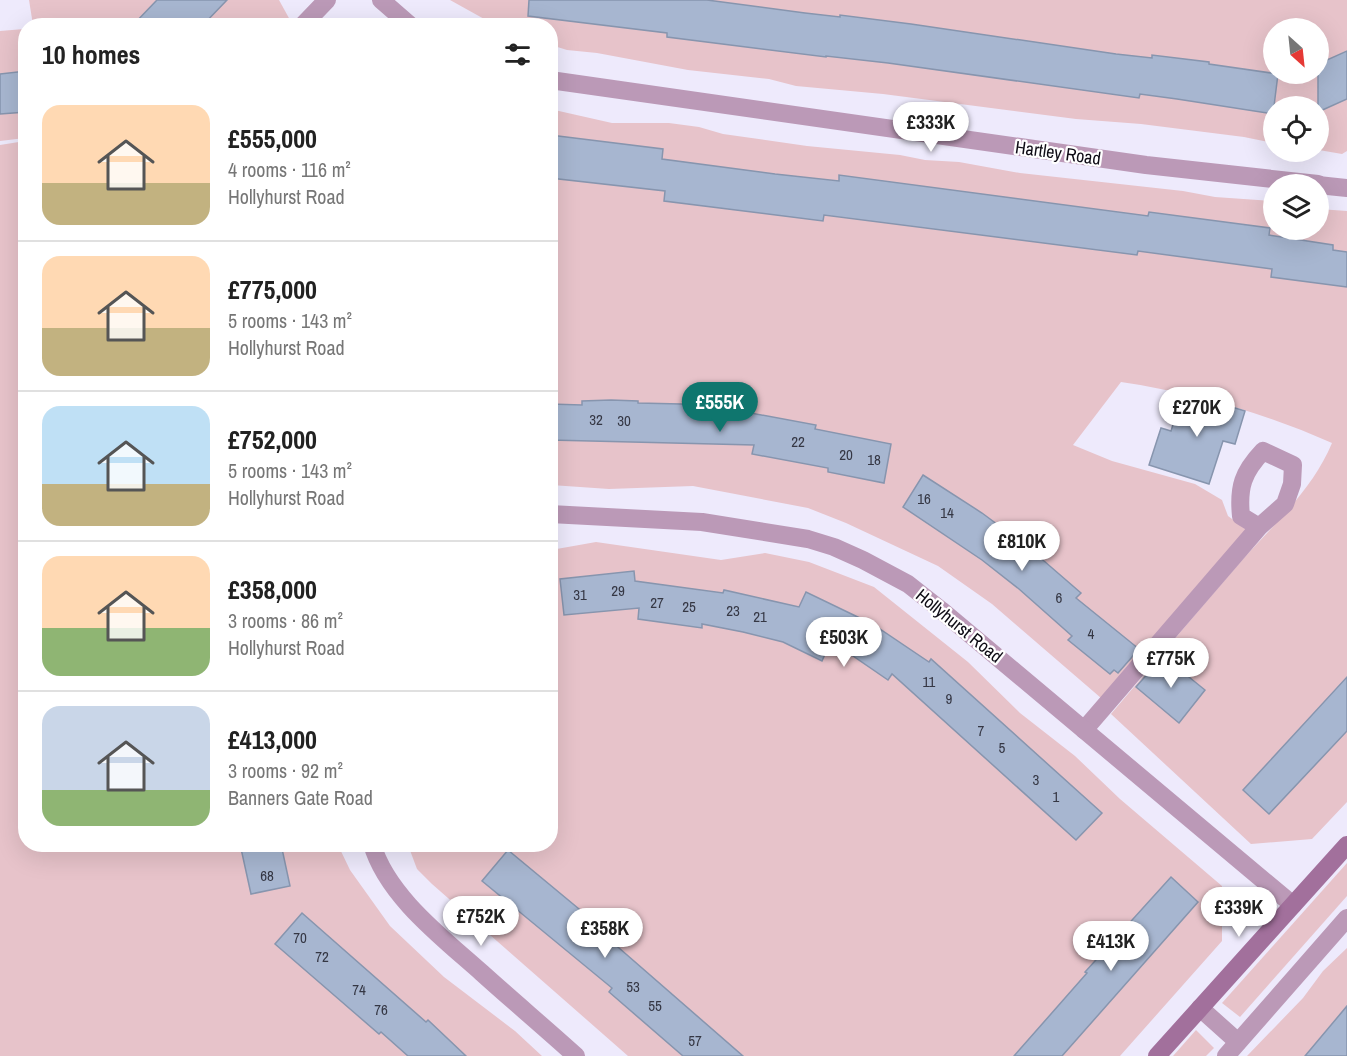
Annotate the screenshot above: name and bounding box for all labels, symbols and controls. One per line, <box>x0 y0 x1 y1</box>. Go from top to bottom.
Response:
north arrow <box>1263 18 1329 84</box>
map controls <box>1263 18 1329 240</box>
text: 10 homes <box>42 37 140 72</box>
icon: filters <box>501 38 534 71</box>
button: locate <box>1263 96 1329 162</box>
pin: £333K <box>889 102 973 153</box>
text: £333K <box>907 108 955 135</box>
text: £555,000 <box>228 121 317 156</box>
icon: home <box>90 129 162 201</box>
street label: Hartley Road <box>1014 134 1102 171</box>
text: 4 rooms · 116 m² <box>228 156 351 183</box>
button: layers <box>1263 174 1329 240</box>
text: Hollyhurst Road <box>228 183 345 210</box>
text: £775,000 <box>228 272 317 307</box>
icon: home <box>90 280 162 352</box>
text: 5 rooms · 143 m² <box>228 307 352 334</box>
text: Hollyhurst Road <box>228 334 345 361</box>
pin: £555K <box>678 382 762 433</box>
pin: £270K <box>1155 387 1239 438</box>
text: £555K <box>696 388 744 415</box>
text: £270K <box>1173 393 1221 420</box>
house number: 32 <box>589 409 603 430</box>
house number: 30 <box>617 410 631 431</box>
text: £752,000 <box>228 422 317 457</box>
icon: home <box>90 430 162 502</box>
house number: 22 <box>791 431 805 452</box>
house number: 20 <box>839 444 853 465</box>
house number: 18 <box>867 449 881 470</box>
text: 5 rooms · 143 m² <box>228 457 352 484</box>
text: Hollyhurst Road <box>228 484 345 511</box>
house number: 16 <box>917 488 931 509</box>
house number: 14 <box>940 502 954 523</box>
pin: £810K <box>980 521 1064 572</box>
text: £810K <box>998 527 1046 554</box>
text: £358,000 <box>228 572 317 607</box>
icon: home <box>90 580 162 652</box>
house number: 29 <box>611 580 625 601</box>
street label: Hollyhurst Road <box>911 583 1008 668</box>
house number: 31 <box>573 584 587 605</box>
house number: 6 <box>1056 587 1063 608</box>
house number: 27 <box>650 592 664 613</box>
house number: 25 <box>682 596 696 617</box>
house number: 23 <box>726 600 740 621</box>
house number: 21 <box>753 606 767 627</box>
text: 3 rooms · 86 m² <box>228 607 343 634</box>
pin: £503K <box>802 617 886 668</box>
text: £503K <box>820 623 868 650</box>
house number: 4 <box>1088 623 1095 644</box>
text: Hollyhurst Road <box>228 634 345 661</box>
pin: £775K <box>1129 638 1213 689</box>
text: £775K <box>1147 644 1195 671</box>
house number: 11 <box>923 671 936 692</box>
house number: 9 <box>946 688 953 709</box>
house number: 7 <box>978 720 985 741</box>
text: £413,000 <box>228 722 317 757</box>
icon: home <box>90 730 162 802</box>
house number: 5 <box>999 737 1006 758</box>
text: 3 rooms · 92 m² <box>228 757 343 784</box>
house number: 3 <box>1033 769 1040 790</box>
text: Banners Gate Road <box>228 784 373 811</box>
house number: 1 <box>1053 786 1060 807</box>
house number: 68 <box>260 865 274 886</box>
pin: £339K <box>1197 887 1281 938</box>
text: £339K <box>1215 893 1263 920</box>
pin: £752K <box>439 896 523 947</box>
text: £752K <box>457 902 505 929</box>
pin: £358K <box>563 908 647 959</box>
text: £358K <box>581 914 629 941</box>
pin: £413K <box>1069 921 1153 972</box>
house number: 70 <box>293 927 307 948</box>
text: £413K <box>1087 927 1135 954</box>
house number: 72 <box>315 946 329 967</box>
house number: 53 <box>626 976 640 997</box>
house number: 74 <box>352 979 366 1000</box>
house number: 55 <box>648 995 662 1016</box>
house number: 76 <box>374 999 388 1020</box>
house number: 57 <box>688 1030 702 1051</box>

